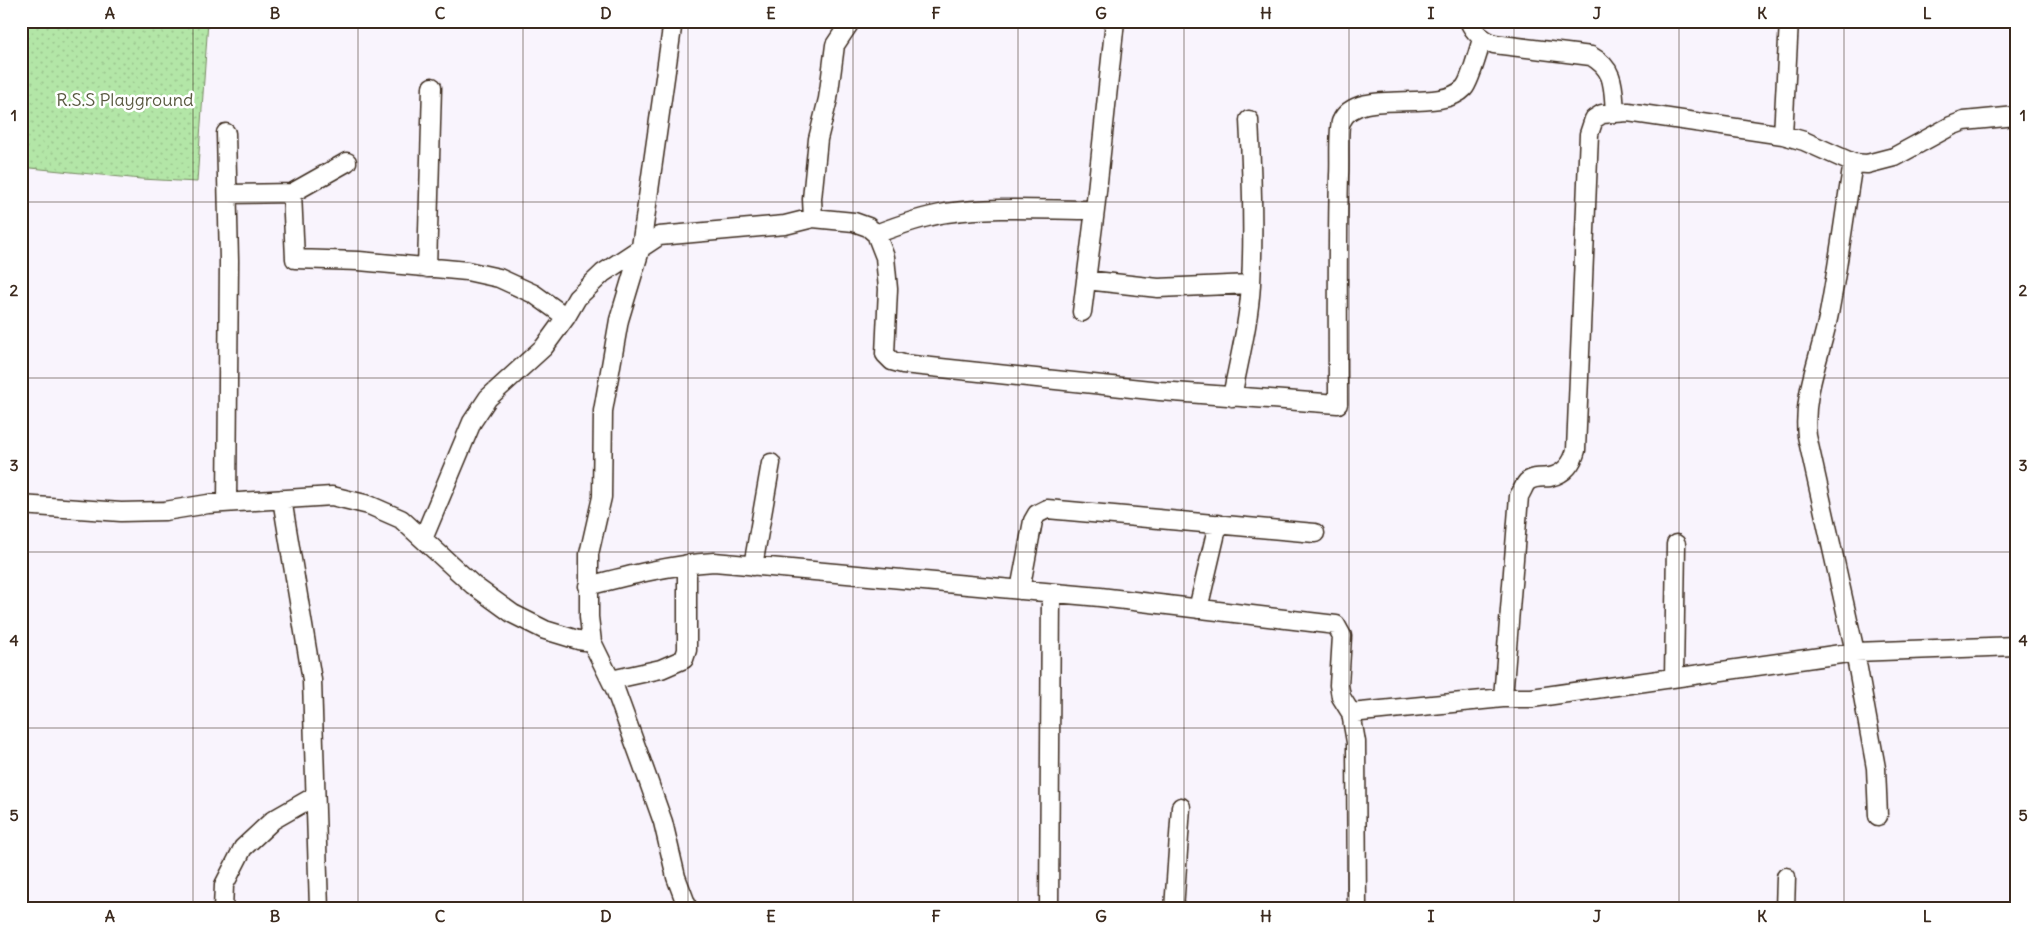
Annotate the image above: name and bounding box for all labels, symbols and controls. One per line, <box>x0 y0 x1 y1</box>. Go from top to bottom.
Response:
text: A <box>105 3 115 23</box>
text: B <box>270 3 281 23</box>
text: C <box>435 3 446 23</box>
text: D <box>600 3 612 23</box>
text: E <box>766 3 776 23</box>
text: F <box>931 3 941 23</box>
text: G <box>1095 3 1107 23</box>
text: H <box>1260 3 1272 23</box>
text: I <box>1428 3 1435 23</box>
text: J <box>1593 3 1602 23</box>
text: K <box>1757 3 1767 23</box>
text: L <box>1923 3 1932 23</box>
park label: R.S.S Playground <box>56 88 194 111</box>
text: 1 <box>11 105 17 125</box>
text: 1 <box>2020 105 2026 125</box>
text: 2 <box>10 280 19 300</box>
text: 2 <box>2019 280 2028 300</box>
text: 3 <box>9 455 19 475</box>
text: 3 <box>2018 455 2028 475</box>
text: 4 <box>9 630 19 650</box>
text: 4 <box>2018 630 2028 650</box>
text: 5 <box>9 805 19 825</box>
text: 5 <box>2018 805 2028 825</box>
text: A <box>105 906 115 926</box>
text: B <box>270 906 281 926</box>
text: C <box>435 906 446 926</box>
text: D <box>600 906 612 926</box>
text: E <box>766 906 776 926</box>
text: F <box>931 906 941 926</box>
text: G <box>1095 906 1107 926</box>
text: H <box>1260 906 1272 926</box>
text: I <box>1428 906 1435 926</box>
text: J <box>1593 906 1602 926</box>
text: K <box>1757 906 1767 926</box>
text: L <box>1923 906 1932 926</box>

